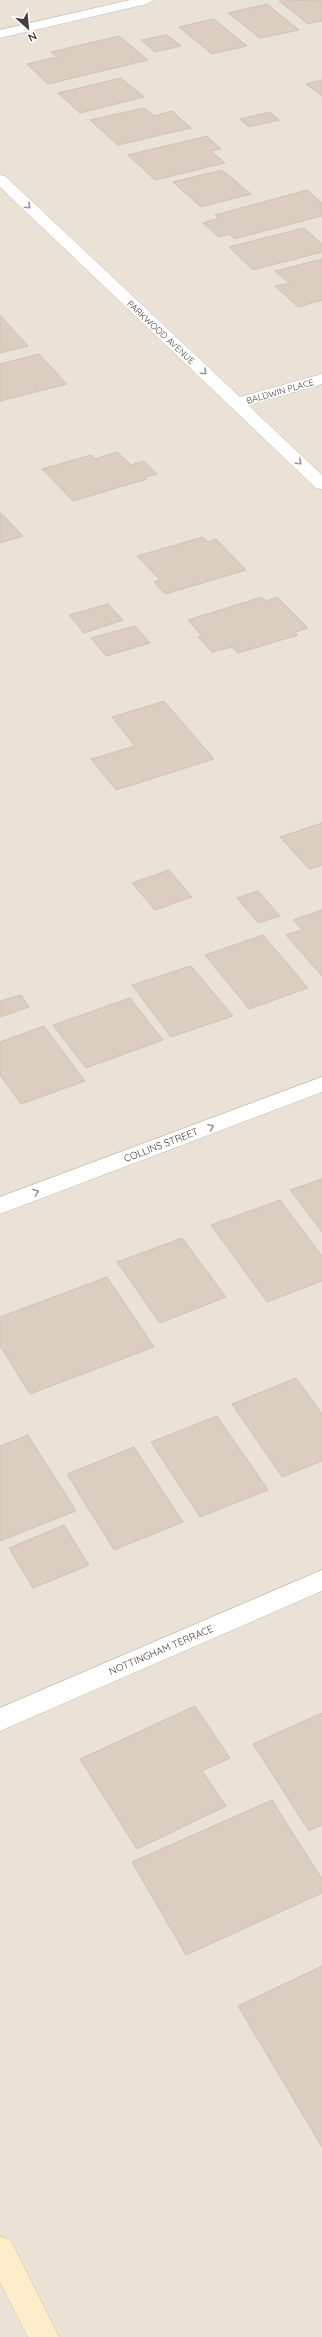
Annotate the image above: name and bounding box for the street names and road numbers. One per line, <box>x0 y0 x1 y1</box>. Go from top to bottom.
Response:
street label: PARKWOOD AVENUE <box>125 298 197 366</box>
street label: BALDWIN PLACE <box>245 376 315 406</box>
street label: COLLINS STREET <box>122 1125 200 1165</box>
street label: NOTTINGHAM TERRACE <box>107 1622 216 1678</box>

